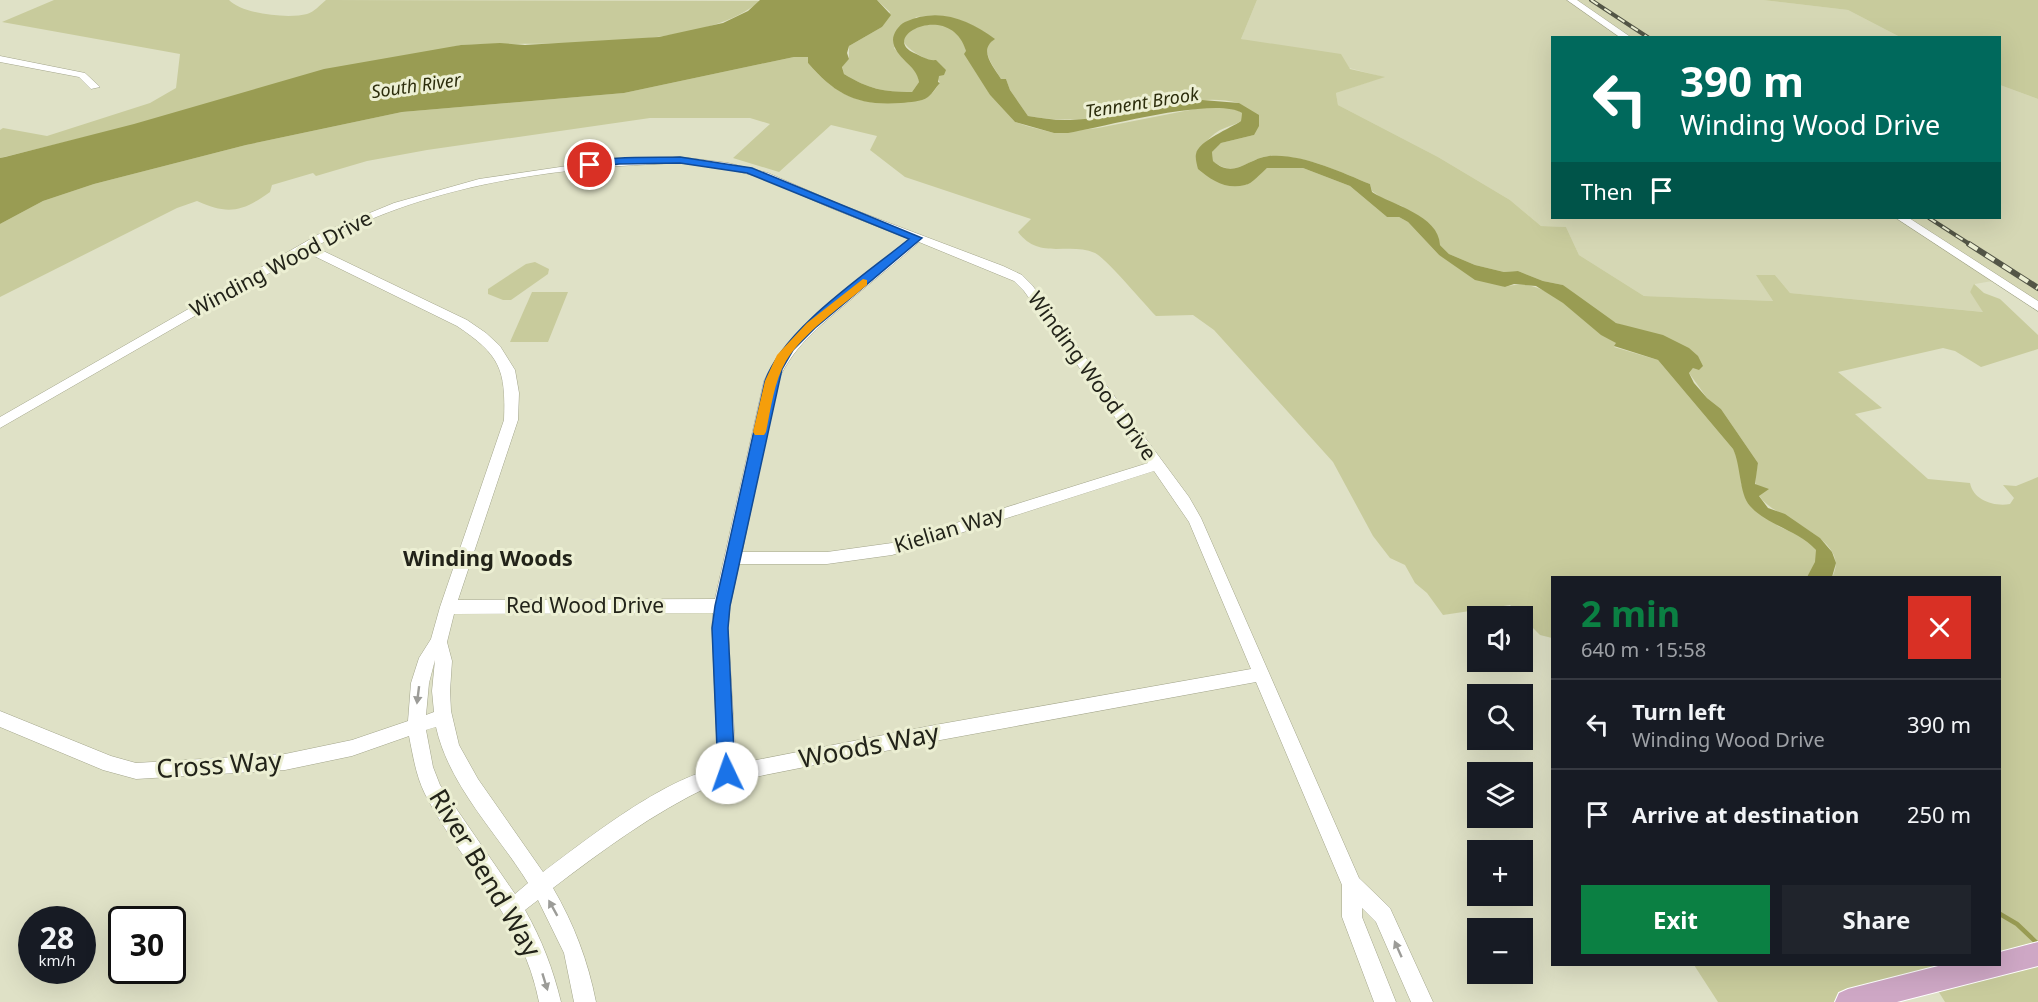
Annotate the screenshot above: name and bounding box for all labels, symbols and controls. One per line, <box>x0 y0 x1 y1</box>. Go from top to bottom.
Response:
text: 390 m <box>1680 52 1804 109</box>
icon: left <box>1581 60 1659 138</box>
water label: South River <box>370 67 463 103</box>
water label: Tennent Brook <box>1083 81 1201 123</box>
text: Winding Wood Drive <box>1680 106 1940 143</box>
pin <box>564 139 615 190</box>
icon: arrive <box>573 148 606 181</box>
icon: arrive <box>1645 174 1678 207</box>
text: Then <box>1581 176 1633 206</box>
street label: Winding Wood Drive <box>185 203 376 323</box>
street label: Winding Wood Drive <box>1022 285 1164 466</box>
street label: Kielian Way <box>891 499 1007 559</box>
district label: Winding Woods <box>403 542 573 572</box>
text: 2 min <box>1581 589 1680 638</box>
street label: Red Wood Drive <box>506 591 664 619</box>
button: close <box>1908 596 1971 659</box>
map controls <box>1467 606 1533 984</box>
button: sound <box>1467 606 1533 672</box>
text: 640 m · 15:58 <box>1581 636 1706 663</box>
button: search <box>1467 684 1533 750</box>
one-way arrow <box>413 686 423 705</box>
text: Turn left <box>1632 696 1726 726</box>
icon: left <box>1581 708 1614 741</box>
text: 390 m <box>1907 709 1971 739</box>
street label: Woods Way <box>796 714 943 776</box>
text: Winding Wood Drive <box>1632 726 1825 753</box>
position arrow <box>695 741 759 805</box>
street label: Cross Way <box>155 742 284 786</box>
button: layers <box>1467 762 1533 828</box>
street label: River Bend Way <box>421 782 551 964</box>
icon: arrive <box>1581 798 1614 831</box>
text: Arrive at destination <box>1632 799 1859 829</box>
text: 250 m <box>1907 799 1971 829</box>
button: + <box>1467 840 1533 906</box>
button: Exit <box>1581 885 1770 954</box>
button: Share <box>1782 885 1971 954</box>
one-way arrow <box>548 899 558 916</box>
speed limit sign: 30 <box>108 906 186 984</box>
text: 28 <box>40 917 74 958</box>
button: − <box>1467 918 1533 984</box>
one-way arrow <box>1393 939 1403 957</box>
text: km/h <box>39 950 75 970</box>
one-way arrow <box>541 973 550 991</box>

